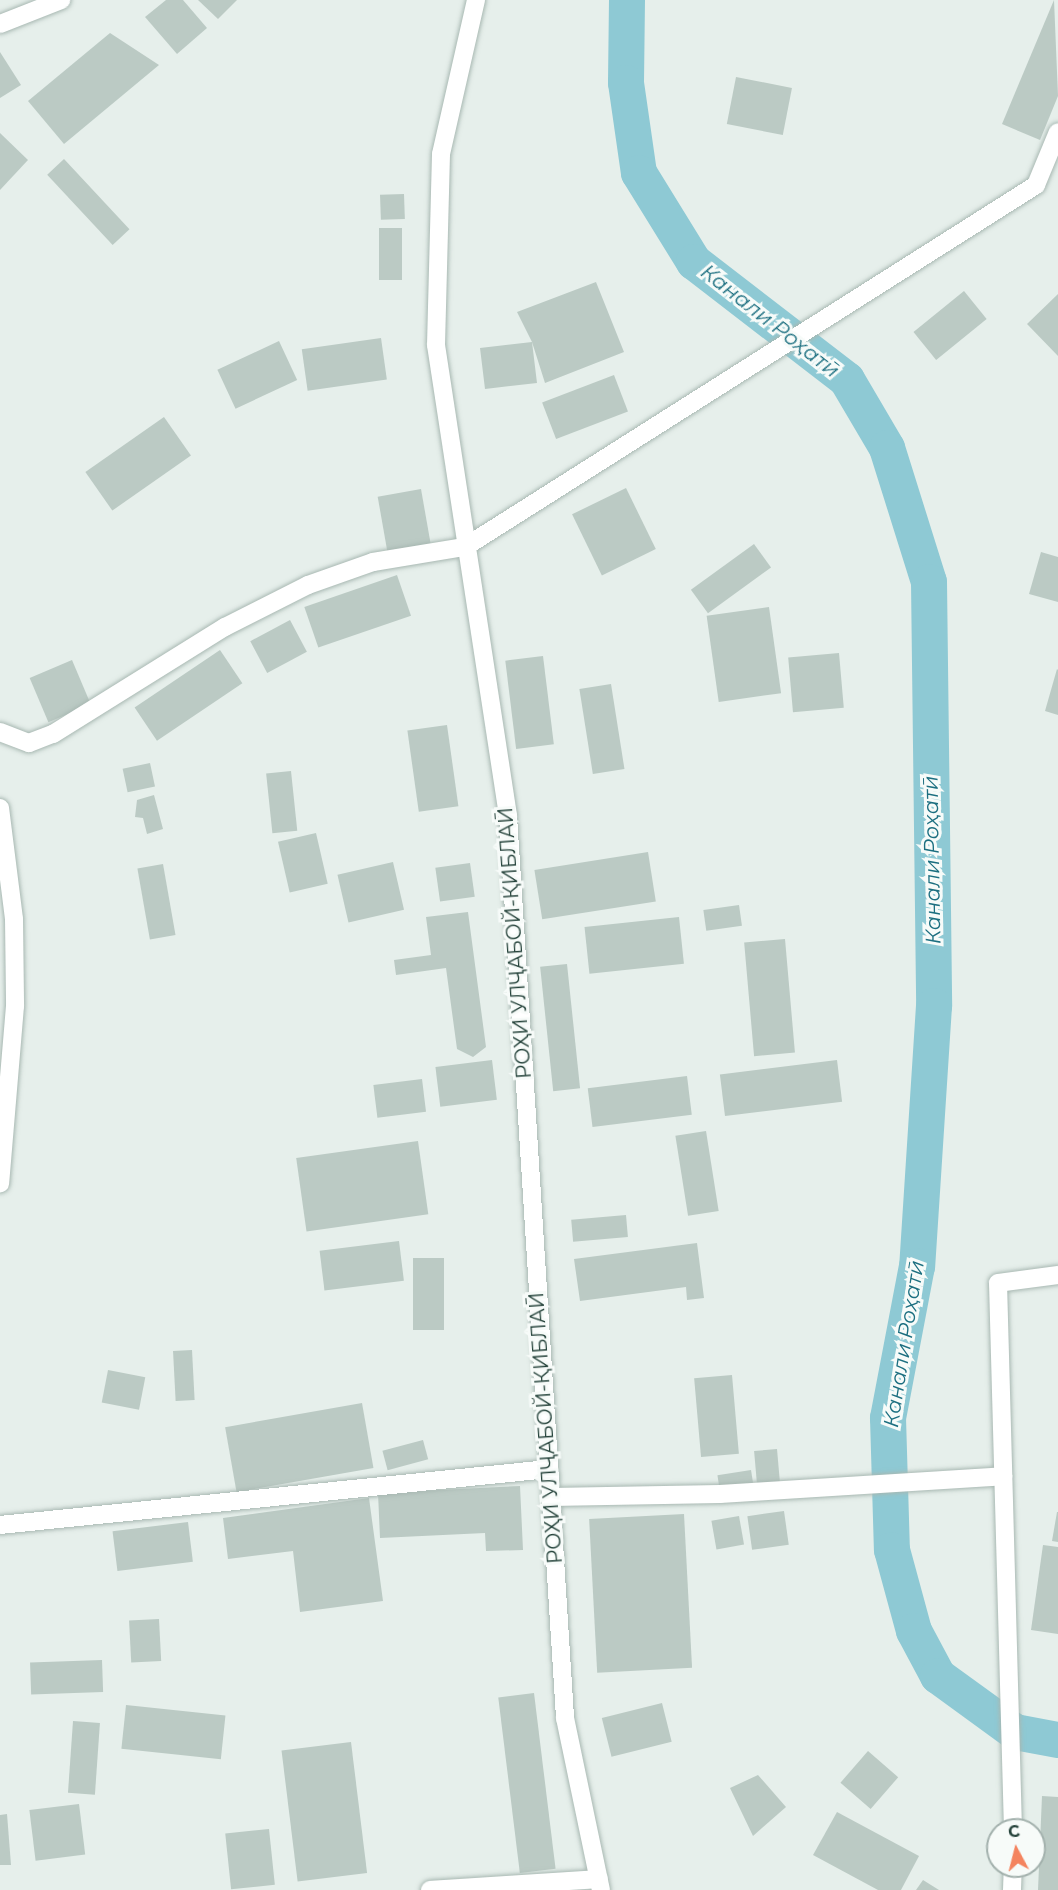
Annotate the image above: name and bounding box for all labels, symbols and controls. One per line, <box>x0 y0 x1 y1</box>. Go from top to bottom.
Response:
water label: Канали Роҳатӣ <box>696 259 844 383</box>
water label: Канали Роҳатӣ <box>918 775 946 945</box>
street label: РОҲИ УЛҶАБОЙ-ҚИБЛАӢ <box>494 806 536 1080</box>
water label: Канали Роҳатӣ <box>878 1259 930 1429</box>
street label: РОҲИ УЛҶАБОЙ-ҚИБЛАӢ <box>525 1291 567 1565</box>
north arrow <box>986 1818 1046 1878</box>
text: С <box>1007 1821 1021 1842</box>

